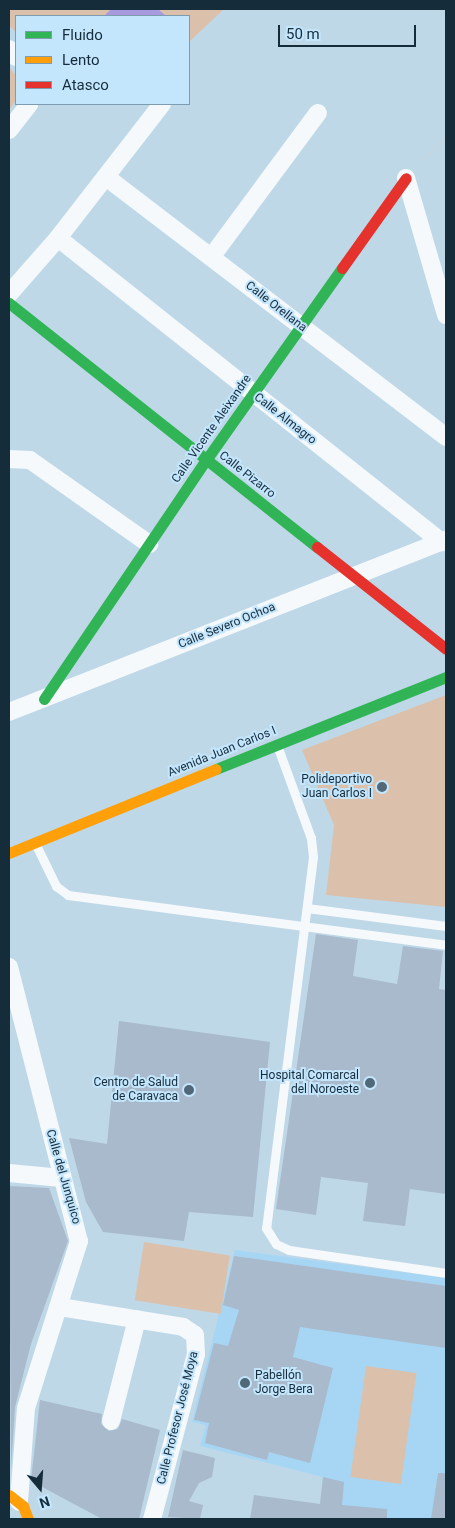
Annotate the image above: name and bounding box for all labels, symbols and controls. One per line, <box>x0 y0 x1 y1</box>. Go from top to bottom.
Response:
legend <box>15 15 190 105</box>
scale bar <box>280 15 418 47</box>
text: 50 m <box>286 25 320 43</box>
text: Fluido <box>62 26 103 44</box>
text: Lento <box>62 51 100 69</box>
text: Atasco <box>62 76 109 94</box>
street label: Calle Orellana <box>243 279 309 335</box>
street label: Calle Vicente Aleixandre <box>169 372 255 486</box>
street label: Calle Almagro <box>251 390 319 448</box>
street label: Calle Pizarro <box>216 449 278 501</box>
street label: Calle Severo Ochoa <box>176 600 278 652</box>
street label: Avenida Juan Carlos I <box>166 724 278 780</box>
place label: Polideportivo Juan Carlos I <box>301 773 372 801</box>
marker: Polideportivo Juan Carlos I <box>376 781 388 793</box>
place label: Hospital Comarcal del Noroeste <box>260 1069 359 1097</box>
place label: Centro de Salud de Caravaca <box>93 1076 178 1104</box>
marker: Hospital Comarcal del Noroeste <box>363 1076 377 1090</box>
marker: Centro de Salud de Caravaca <box>182 1083 196 1097</box>
street label: Calle del Junquico <box>43 1128 83 1226</box>
street label: Calle Profesor José Moya <box>154 1350 202 1486</box>
place label: Pabellón Jorge Bera <box>255 1369 313 1397</box>
marker: Pabellón Jorge Bera <box>239 1377 251 1389</box>
north arrow <box>15 1463 65 1513</box>
text: N <box>37 1493 52 1511</box>

